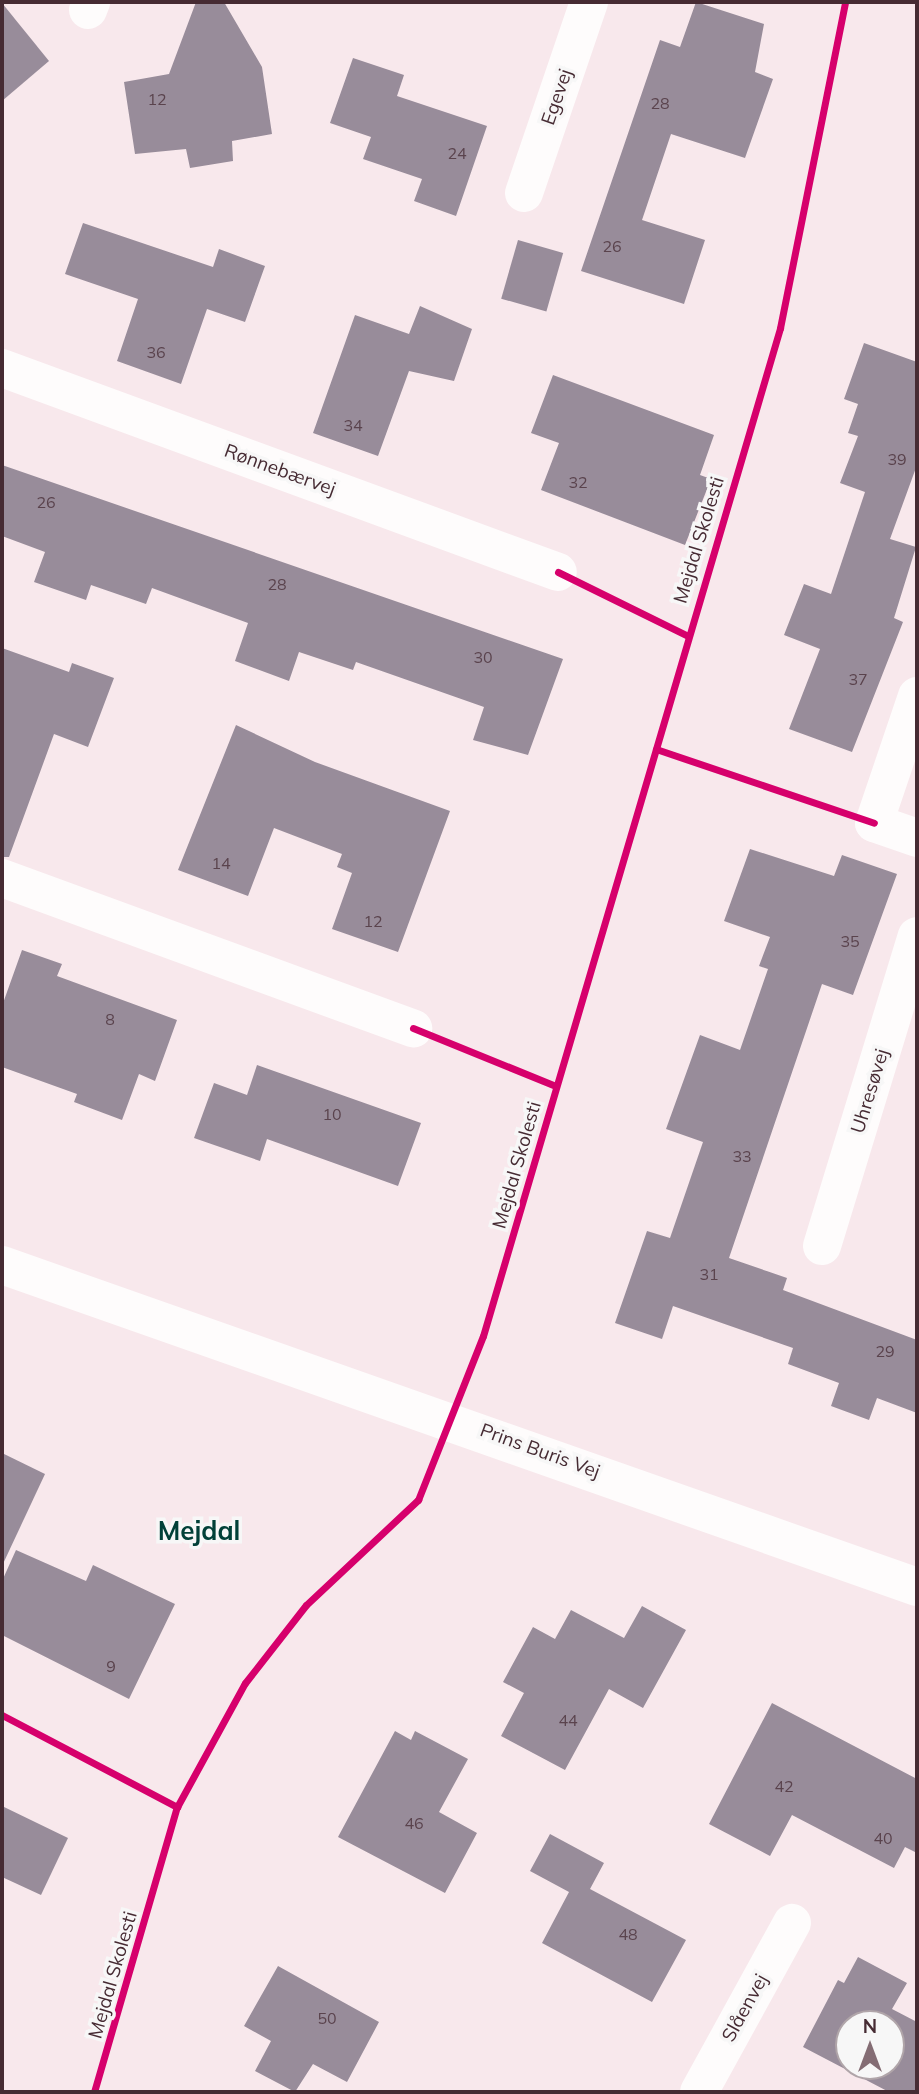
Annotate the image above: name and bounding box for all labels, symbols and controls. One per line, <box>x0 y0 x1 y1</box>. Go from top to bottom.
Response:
street label: Egevej <box>537 66 577 128</box>
house number: 12 <box>147 89 167 109</box>
house number: 28 <box>650 93 670 113</box>
house number: 24 <box>447 143 467 163</box>
house number: 26 <box>602 236 622 256</box>
house number: 36 <box>146 342 166 362</box>
house number: 34 <box>343 415 363 435</box>
street label: Rønnebærvej <box>221 439 339 501</box>
house number: 39 <box>887 449 907 469</box>
house number: 32 <box>568 472 588 492</box>
street label: Mejdal Skolesti <box>669 474 729 606</box>
house number: 26 <box>36 492 56 512</box>
house number: 28 <box>267 574 287 594</box>
house number: 30 <box>473 647 493 667</box>
house number: 37 <box>848 669 868 689</box>
house number: 14 <box>211 853 231 873</box>
house number: 12 <box>363 911 383 931</box>
house number: 35 <box>840 931 860 951</box>
house number: 8 <box>105 1009 115 1029</box>
street label: Uhresøvej <box>846 1046 894 1136</box>
street label: Mejdal Skolesti <box>488 1099 546 1231</box>
house number: 10 <box>322 1104 342 1124</box>
house number: 33 <box>732 1146 752 1166</box>
house number: 31 <box>699 1264 719 1284</box>
house number: 29 <box>875 1341 895 1361</box>
street label: Prins Buris Vej <box>477 1419 603 1483</box>
district label: Mejdal <box>158 1515 240 1547</box>
house number: 9 <box>106 1656 116 1676</box>
house number: 44 <box>558 1710 578 1730</box>
house number: 42 <box>774 1776 794 1796</box>
house number: 46 <box>404 1813 424 1833</box>
house number: 40 <box>873 1828 893 1848</box>
street label: Mejdal Skolesti <box>84 1909 142 2041</box>
house number: 48 <box>618 1924 638 1944</box>
street label: Slåenvej <box>717 1970 773 2046</box>
house number: 50 <box>317 2008 337 2028</box>
north arrow <box>835 2010 905 2080</box>
text: N <box>863 2014 877 2038</box>

